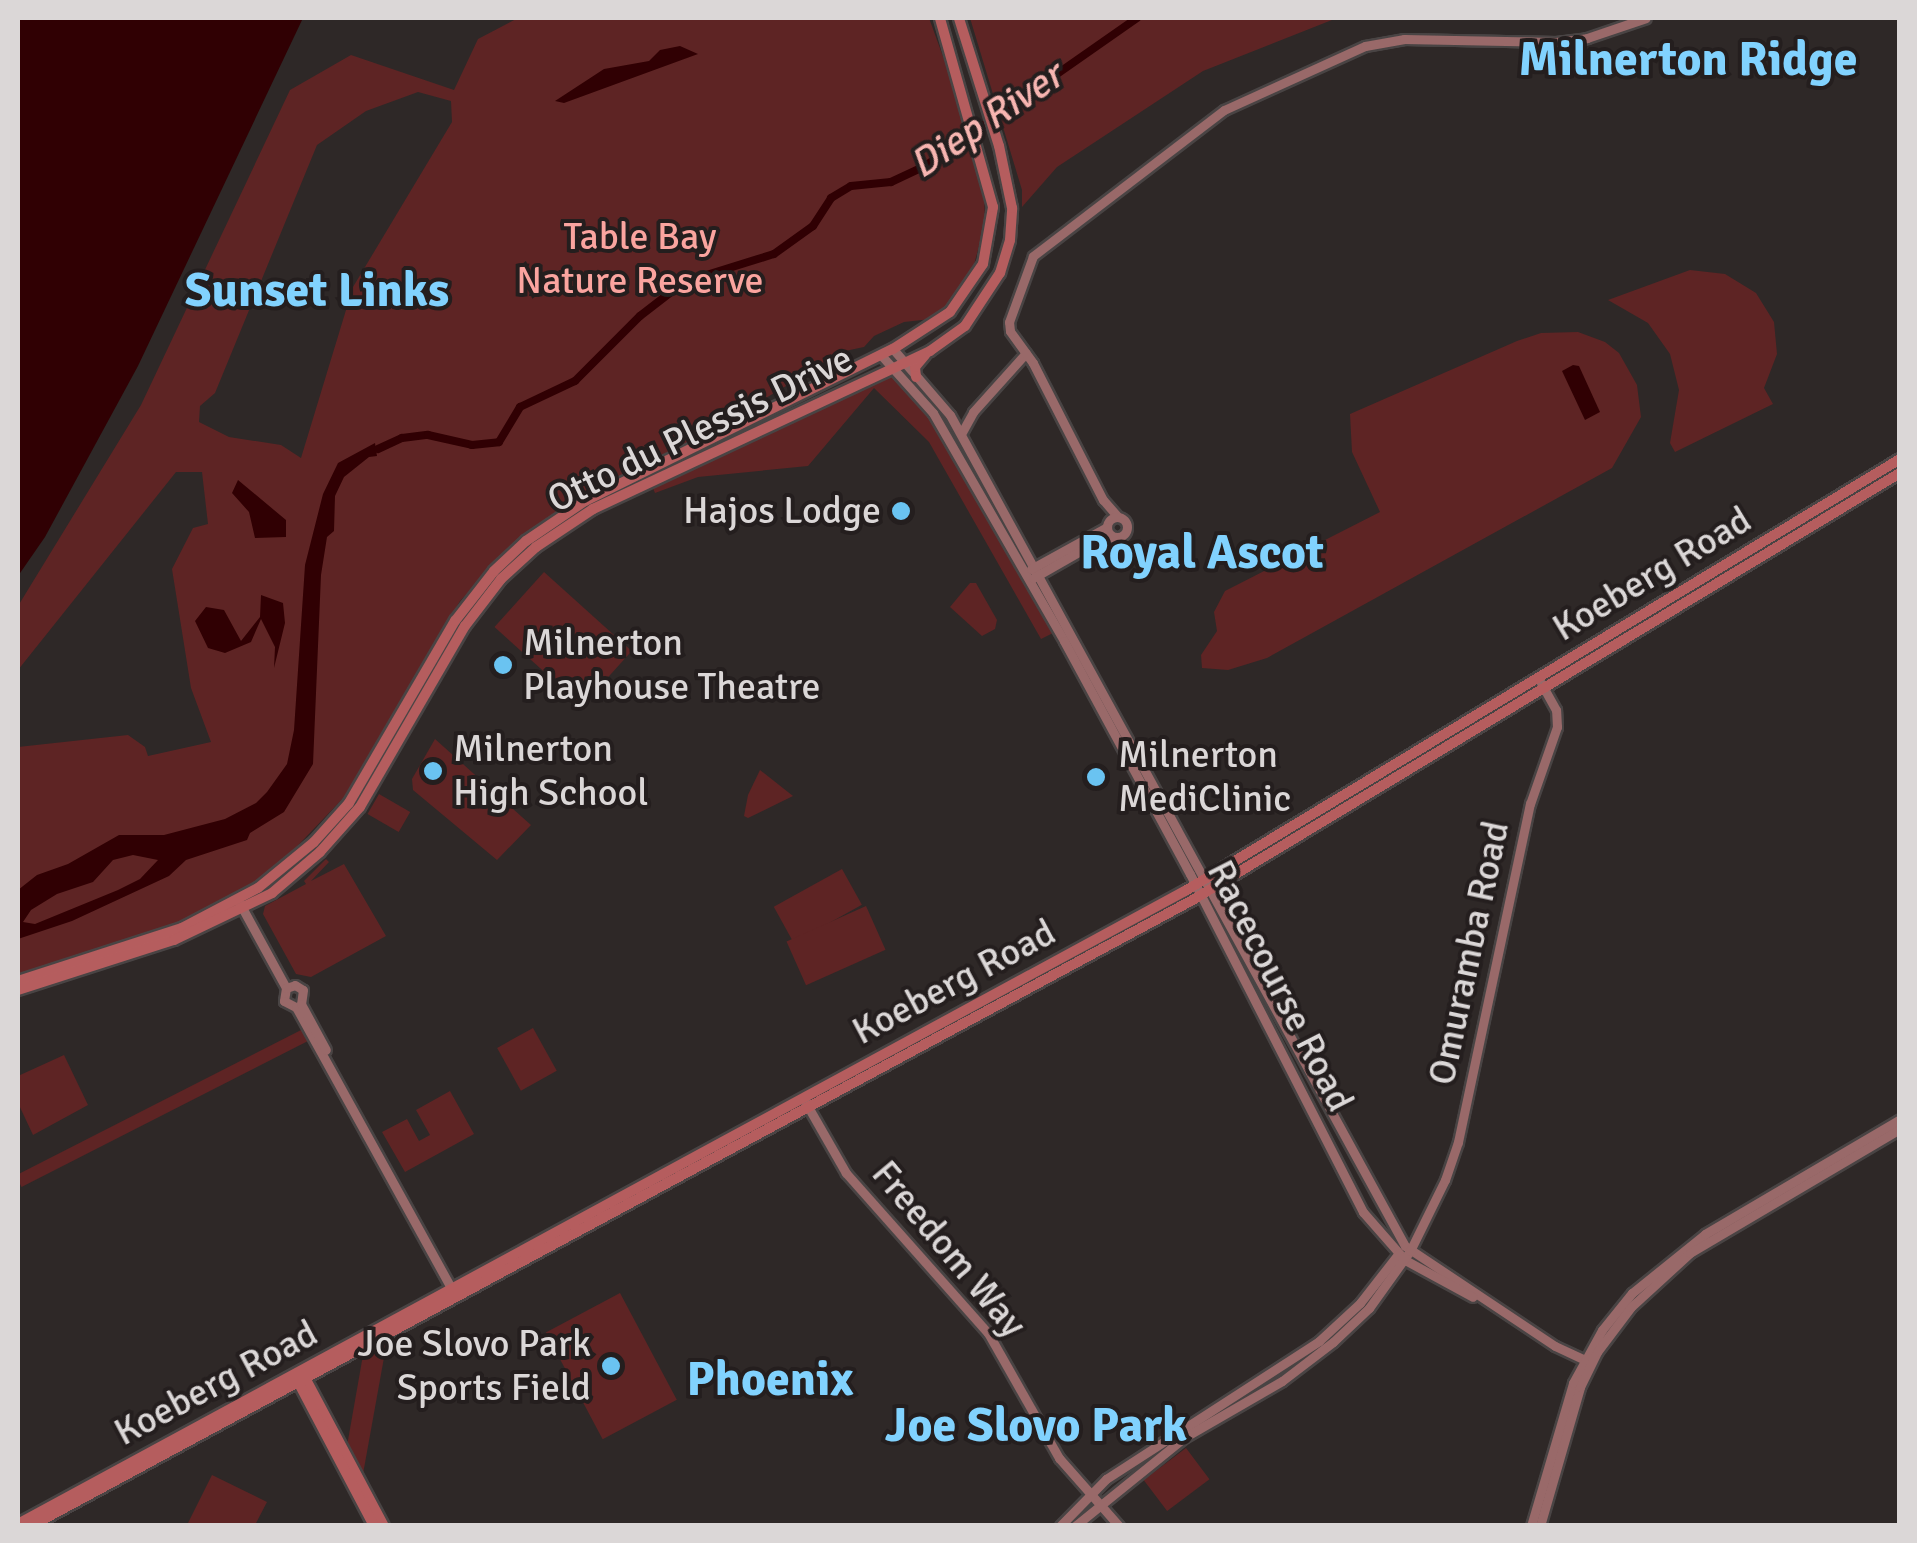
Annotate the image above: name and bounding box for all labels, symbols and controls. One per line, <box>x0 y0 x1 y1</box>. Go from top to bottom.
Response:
district label: Milnerton Ridge <box>1519 31 1857 89</box>
water label: Diep River <box>901 52 1071 188</box>
park label: Table Bay Nature Reserve <box>516 214 764 304</box>
district label: Sunset Links <box>185 262 449 320</box>
street label: Otto du Plessis Drive <box>540 335 860 523</box>
place label: Hajos Lodge <box>683 488 881 534</box>
street label: Koeberg Road <box>1545 497 1759 651</box>
marker: Hajos Lodge <box>890 500 912 522</box>
district label: Royal Ascot <box>1080 524 1324 582</box>
place label: Milnerton Playhouse Theatre <box>523 620 820 709</box>
marker: Milnerton Playhouse Theatre <box>492 654 514 676</box>
place label: Milnerton High School <box>453 726 648 816</box>
place label: Milnerton MediClinic <box>1118 732 1291 822</box>
marker: Milnerton High School <box>422 760 444 782</box>
marker: Milnerton MediClinic <box>1083 764 1109 790</box>
street label: Omuramba Road <box>1419 817 1519 1089</box>
street label: Racecourse Road <box>1197 853 1363 1119</box>
street label: Koeberg Road <box>845 909 1063 1055</box>
street label: Freedom Way <box>862 1152 1036 1346</box>
street label: Koeberg Road <box>107 1310 325 1456</box>
place label: Joe Slovo Park Sports Field <box>358 1321 591 1410</box>
district label: Phoenix <box>687 1351 853 1409</box>
marker: Joe Slovo Park Sports Field <box>600 1355 622 1377</box>
district label: Joe Slovo Park <box>885 1397 1187 1455</box>

